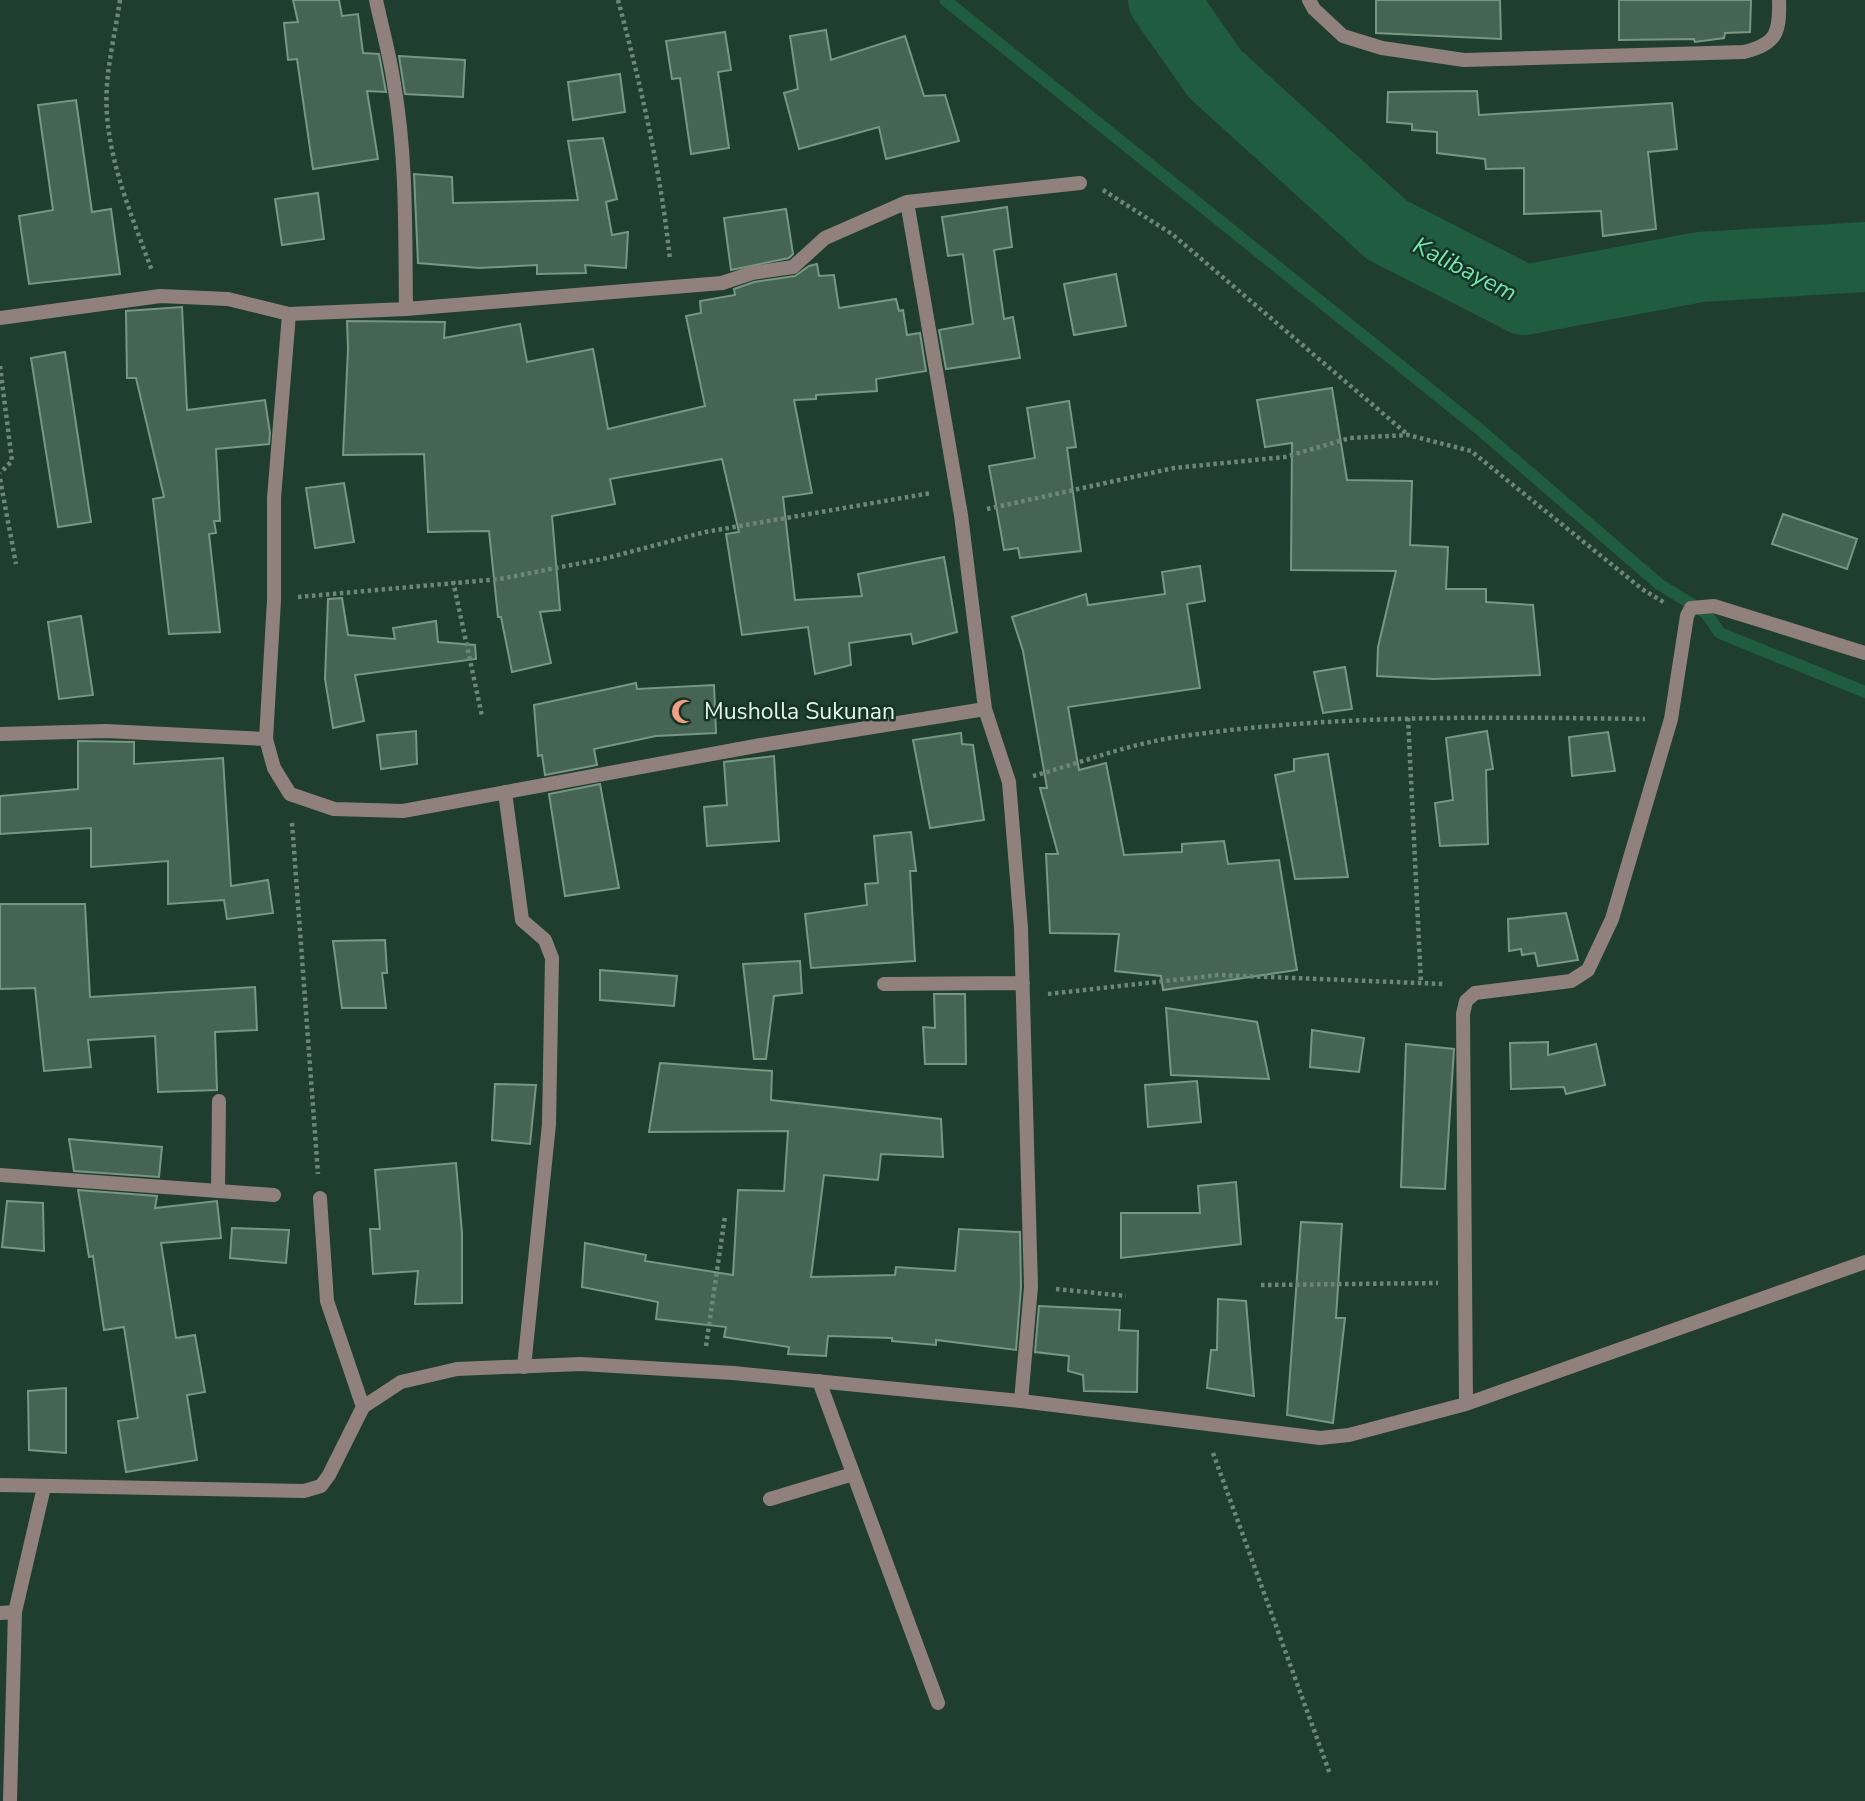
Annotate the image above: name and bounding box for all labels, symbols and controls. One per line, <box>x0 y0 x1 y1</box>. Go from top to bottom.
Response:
water label: Kalibayem <box>1408 229 1522 309</box>
place label: Musholla Sukunan <box>704 696 895 727</box>
mosque icon: Musholla Sukunan <box>670 697 698 725</box>

